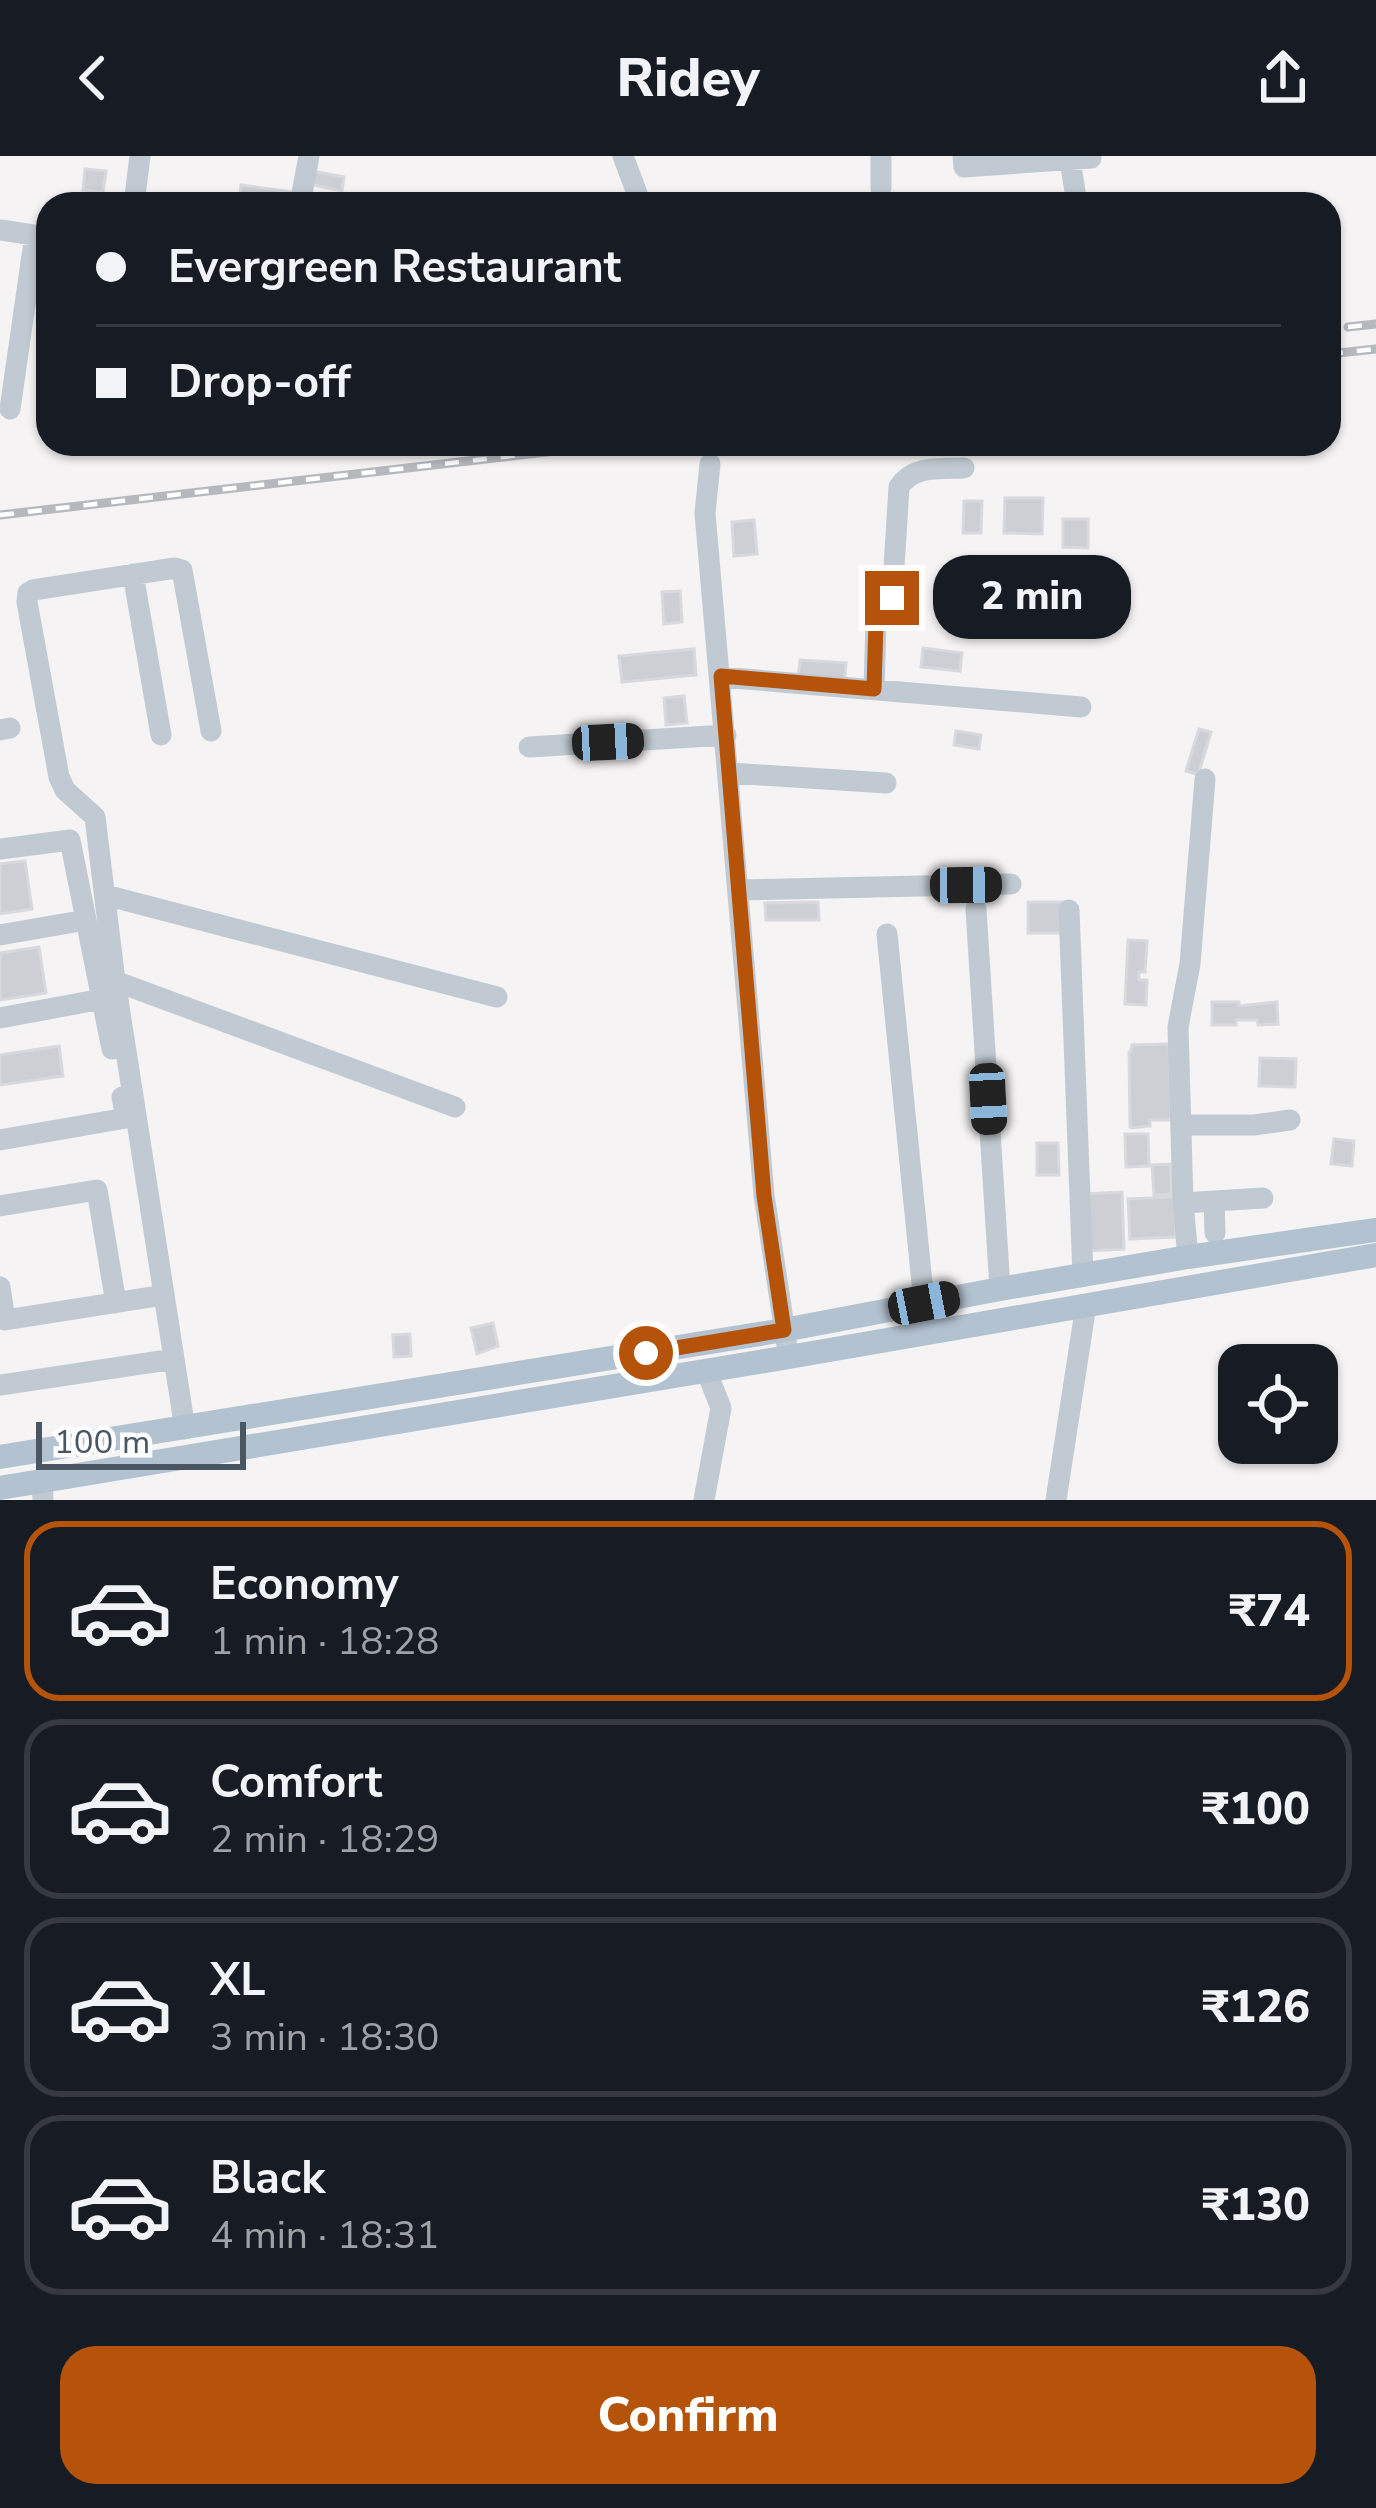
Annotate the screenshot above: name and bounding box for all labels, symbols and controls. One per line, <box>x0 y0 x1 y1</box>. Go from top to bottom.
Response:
text: Ridey <box>617 41 759 115</box>
icon: back <box>60 45 126 111</box>
icon: share <box>1250 45 1316 111</box>
text: Evergreen Restaurant <box>168 237 621 298</box>
text: Drop-off <box>168 352 351 413</box>
callout: 2 min <box>934 556 1132 640</box>
text: 2 min <box>981 570 1083 623</box>
route end <box>865 571 919 625</box>
car <box>571 722 645 762</box>
car <box>930 866 1002 904</box>
car <box>968 1062 1008 1136</box>
car <box>885 1278 963 1328</box>
route start <box>619 1326 673 1380</box>
map controls <box>1218 1344 1338 1464</box>
button: locate <box>1218 1344 1338 1464</box>
scale bar <box>36 1416 246 1469</box>
text: 100 m <box>54 1420 150 1465</box>
text: Economy <box>210 1554 399 1615</box>
icon: car <box>66 1557 174 1665</box>
text: ₹74 <box>1229 1581 1310 1642</box>
text: 1 min · 18:28 <box>210 1615 439 1668</box>
text: Comfort <box>210 1752 382 1813</box>
icon: car <box>66 1755 174 1863</box>
text: ₹100 <box>1202 1779 1310 1840</box>
text: 2 min · 18:29 <box>210 1813 439 1866</box>
text: XL <box>210 1950 266 2011</box>
icon: car <box>66 1953 174 2061</box>
text: ₹126 <box>1202 1977 1310 2038</box>
text: 3 min · 18:30 <box>210 2011 439 2064</box>
text: Black <box>210 2148 325 2209</box>
icon: car <box>66 2151 174 2259</box>
text: ₹130 <box>1202 2175 1310 2236</box>
text: 4 min · 18:31 <box>210 2209 439 2262</box>
button: Confirm <box>60 2346 1316 2484</box>

